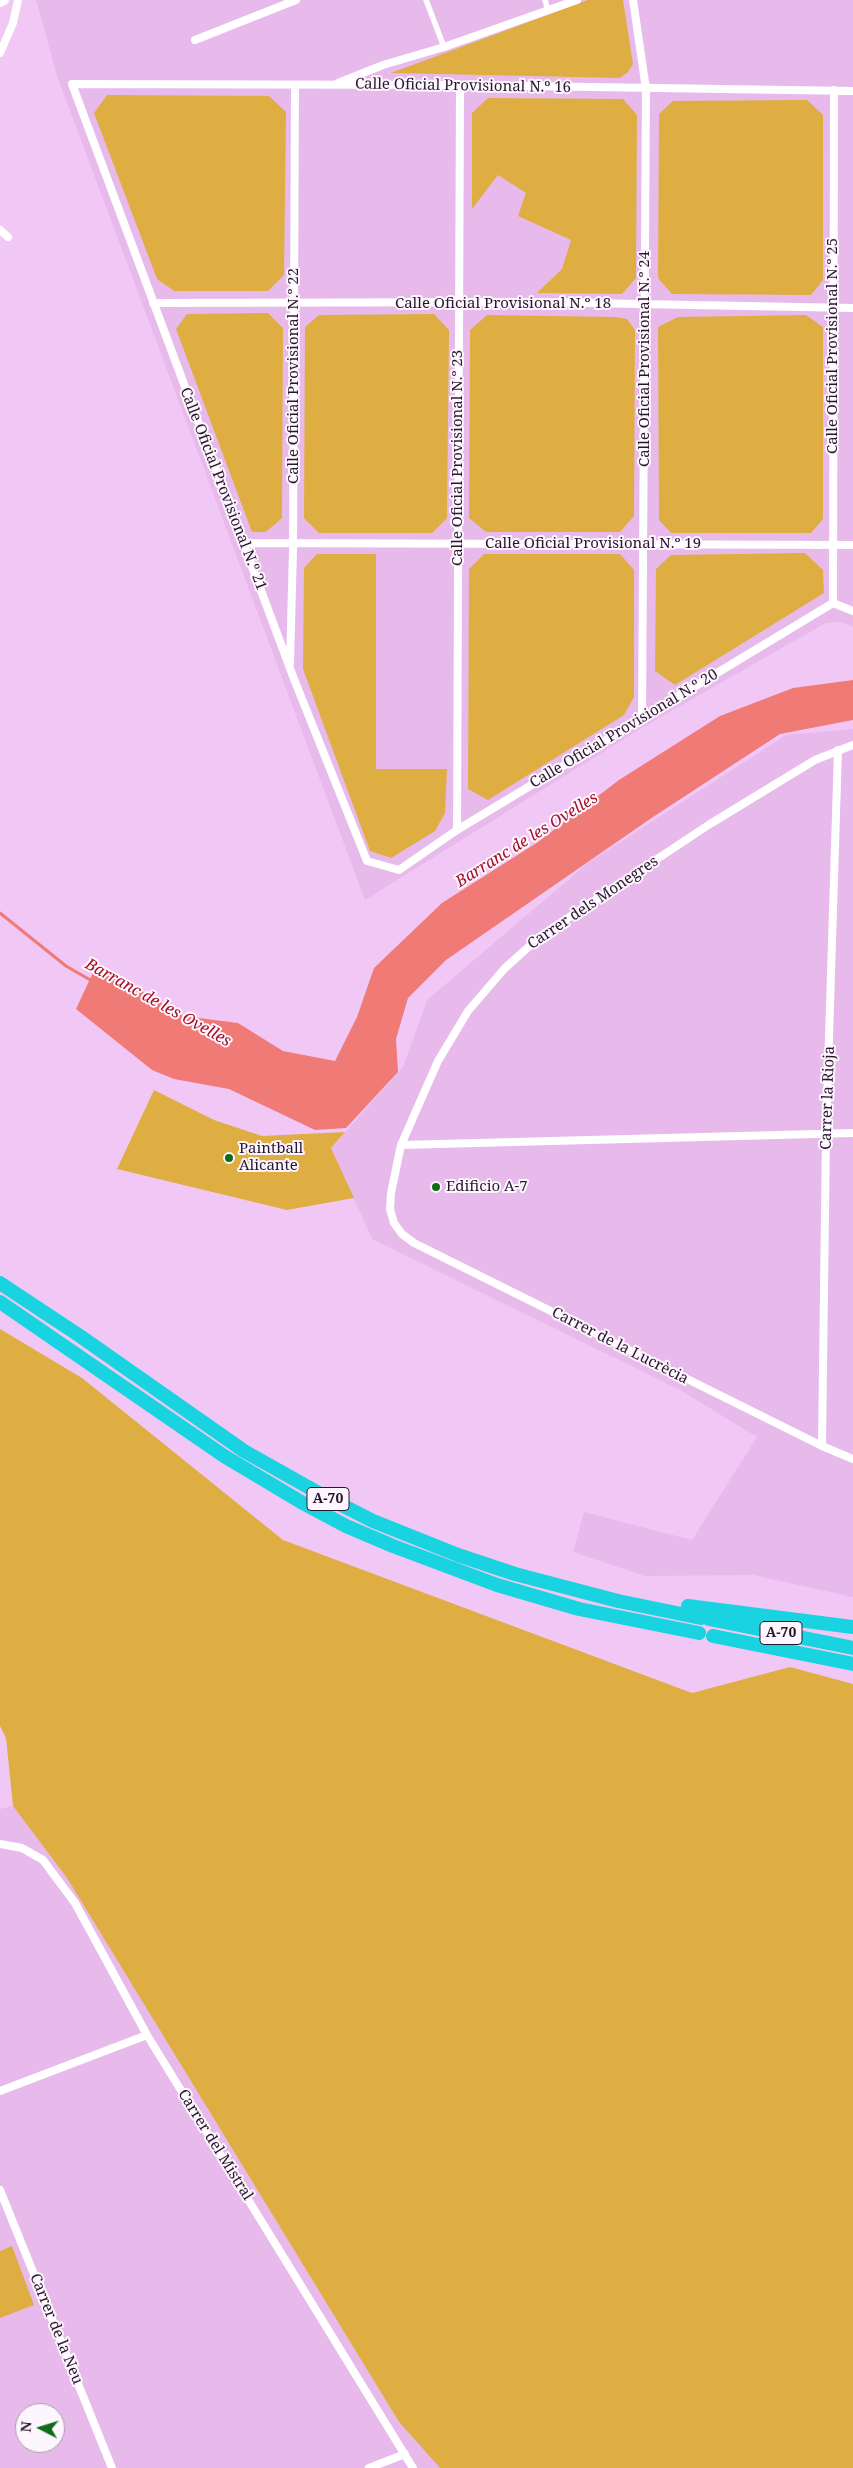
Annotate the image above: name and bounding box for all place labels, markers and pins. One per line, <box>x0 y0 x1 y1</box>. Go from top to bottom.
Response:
place label: Paintball Alicante <box>239 1140 303 1175</box>
marker: Paintball Alicante <box>223 1152 235 1164</box>
place label: Edificio A-7 <box>446 1178 528 1196</box>
marker: Edificio A-7 <box>430 1181 442 1193</box>

